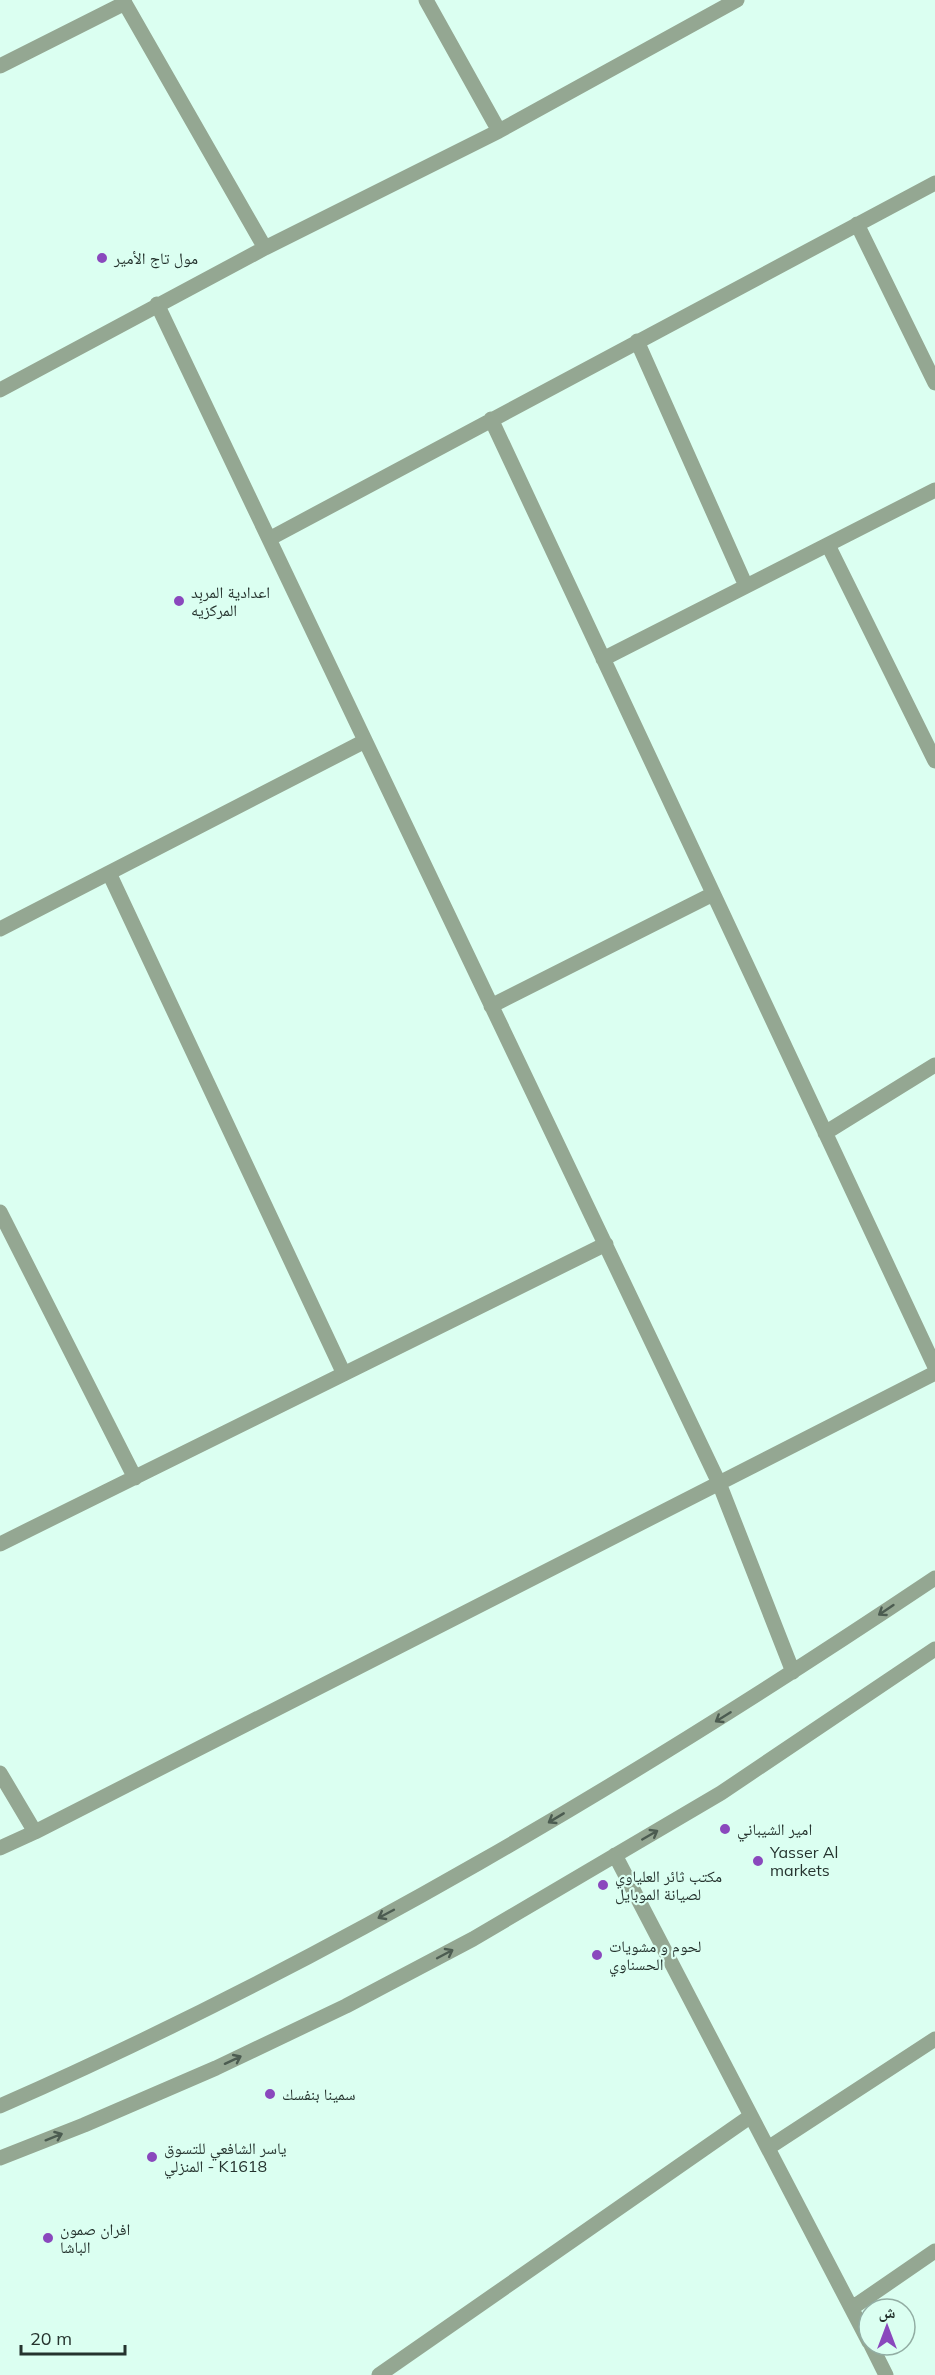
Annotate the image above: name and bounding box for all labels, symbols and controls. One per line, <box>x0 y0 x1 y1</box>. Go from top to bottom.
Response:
place label: مول تاج الأمير <box>113 248 198 269</box>
marker: مول تاج الأمير <box>95 251 109 265</box>
place label: اعدادية المربِد المركزيه <box>191 582 270 620</box>
marker: اعدادية المربِد المركزيه <box>172 594 186 608</box>
one-way arrow <box>879 1604 895 1616</box>
one-way arrow <box>715 1711 732 1723</box>
one-way arrow <box>548 1812 565 1824</box>
place label: امير الشيباني <box>737 1819 812 1842</box>
marker: امير الشيباني <box>718 1822 732 1836</box>
one-way arrow <box>641 1828 658 1840</box>
place label: Yasser Al markets <box>769 1842 838 1880</box>
marker: Yasser Al markets <box>751 1854 765 1868</box>
place label: مكتب ثائر العلياوي لصيانة الموبايل <box>615 1866 722 1905</box>
marker: مكتب ثائر العلياوي لصيانة الموبايل <box>596 1878 610 1892</box>
one-way arrow <box>378 1909 396 1920</box>
place label: لحوم و مشويات الحسناوي <box>609 1936 701 1977</box>
one-way arrow <box>436 1948 454 1959</box>
marker: لحوم و مشويات الحسناوي <box>590 1948 604 1962</box>
one-way arrow <box>224 2053 242 2065</box>
place label: سمينا بنفسك <box>282 2084 355 2104</box>
marker: سمينا بنفسك <box>263 2087 277 2101</box>
one-way arrow <box>45 2131 63 2142</box>
place label: ياسر الشافعي للتسوق المنزلي - K1618 <box>164 2138 287 2179</box>
marker: ياسر الشافعي للتسوق المنزلي - K1618 <box>145 2150 159 2164</box>
place label: افران صمون الباشا <box>60 2219 130 2257</box>
marker: افران صمون الباشا <box>41 2231 55 2245</box>
north arrow <box>857 2297 917 2357</box>
text: ش <box>879 2302 896 2322</box>
scale bar <box>21 2318 124 2356</box>
text: 20 m <box>30 2327 72 2350</box>

